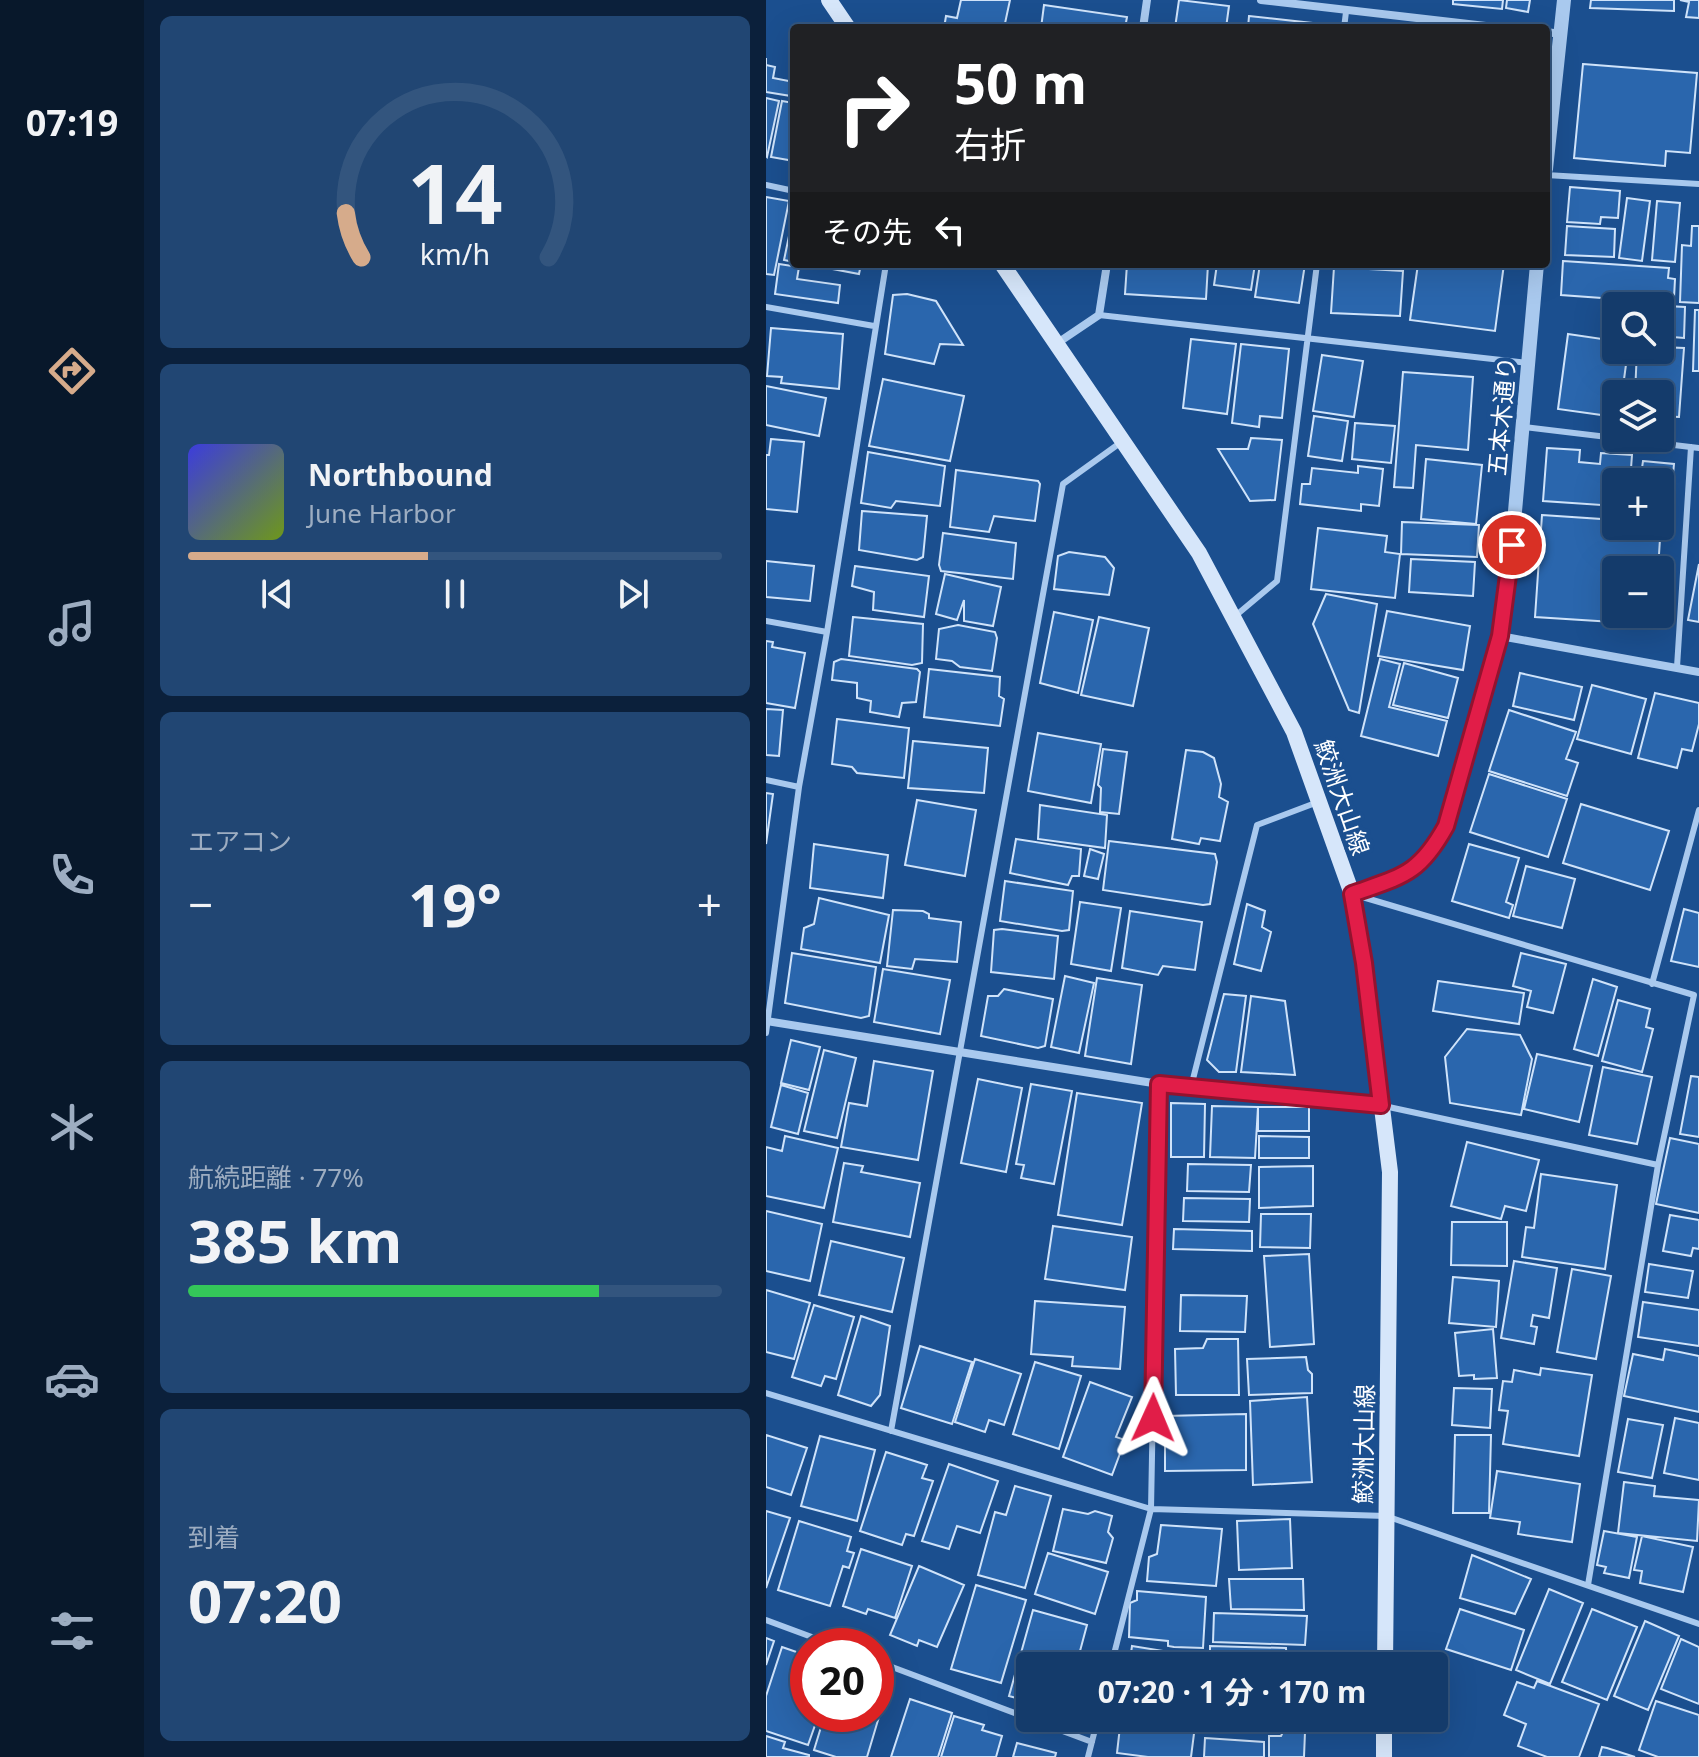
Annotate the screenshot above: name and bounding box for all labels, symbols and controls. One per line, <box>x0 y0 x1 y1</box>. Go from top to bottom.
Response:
text: 50 m <box>954 44 1087 120</box>
icon: right <box>822 56 926 160</box>
text: 07:19 <box>26 98 118 147</box>
text: 右折 <box>954 120 1026 169</box>
text: 14 <box>407 135 503 248</box>
icon: left <box>928 208 972 252</box>
text: その先 <box>822 211 912 252</box>
text: km/h <box>420 234 490 273</box>
map controls <box>1602 292 1674 628</box>
button: search <box>1602 292 1674 364</box>
icon: directions <box>44 343 100 399</box>
street label: 五本木通り <box>1479 355 1523 477</box>
button: layers <box>1602 380 1674 452</box>
text: Northbound <box>308 454 493 495</box>
button: + <box>1602 468 1674 540</box>
text: June Harbor <box>308 495 456 531</box>
pin <box>1478 511 1546 579</box>
icon: arrive <box>1490 523 1534 567</box>
button: − <box>1602 556 1674 628</box>
icon: previous <box>255 572 299 616</box>
icon: pause <box>433 572 477 616</box>
icon: next <box>611 572 655 616</box>
icon: music <box>44 595 100 651</box>
street label: 鮫洲大山線 <box>1308 735 1378 859</box>
text: エアコン <box>188 823 292 859</box>
icon: phone <box>44 847 100 903</box>
text: 19° <box>408 863 502 945</box>
text: − <box>188 874 213 934</box>
text: + <box>697 874 722 934</box>
icon: climate <box>44 1099 100 1155</box>
text: 航続距離 · 77% <box>188 1159 364 1195</box>
text: 385 km <box>188 1199 402 1281</box>
icon: car <box>44 1351 100 1407</box>
position arrow <box>1111 1376 1195 1460</box>
street label: 鮫洲大山線 <box>1345 1384 1381 1504</box>
text: 到着 <box>188 1519 240 1555</box>
text: 07:20 <box>188 1559 342 1641</box>
icon: filters <box>44 1603 100 1659</box>
speed limit sign: 20 <box>790 1628 894 1732</box>
text: 07:20 · 1 分 · 170 m <box>1098 1671 1366 1712</box>

